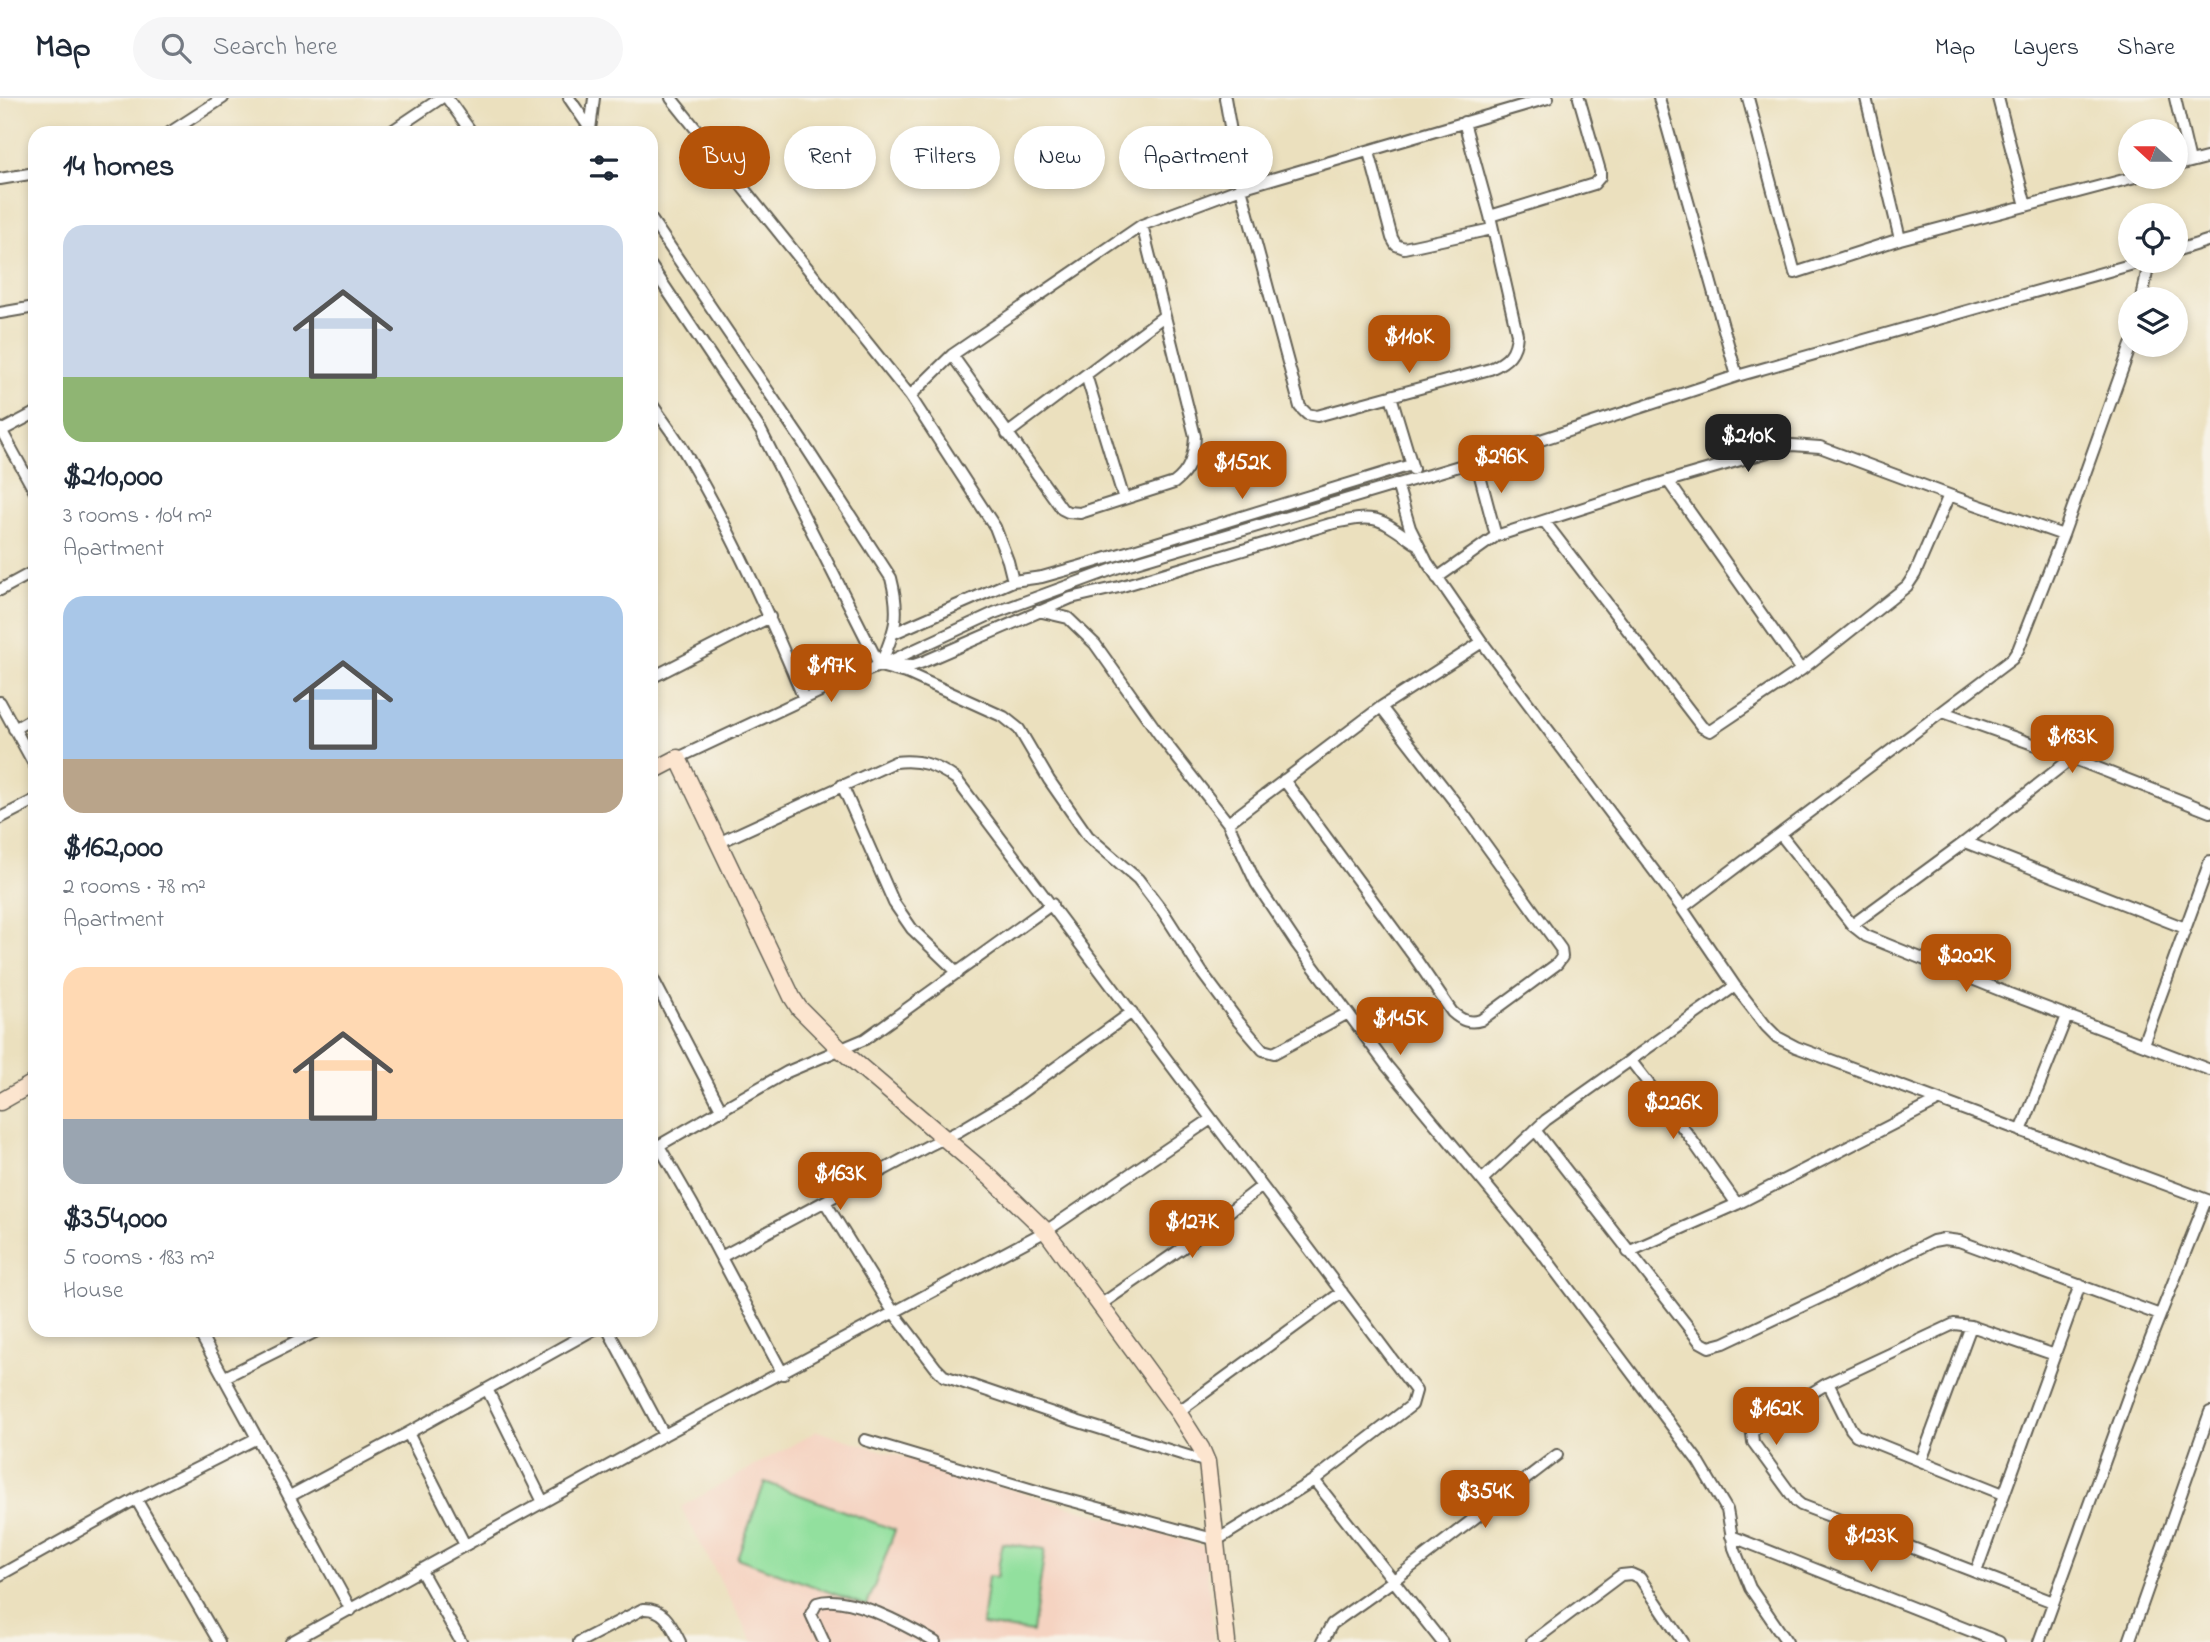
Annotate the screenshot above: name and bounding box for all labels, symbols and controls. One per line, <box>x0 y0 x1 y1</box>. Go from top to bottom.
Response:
search box <box>133 17 623 80</box>
text: Map <box>35 24 91 72</box>
icon: search <box>157 29 195 67</box>
text: Search here <box>213 29 337 67</box>
text: Map <box>1935 31 1975 66</box>
text: Layers <box>2013 31 2079 66</box>
text: Share <box>2117 31 2175 66</box>
north arrow <box>2118 119 2188 189</box>
map controls <box>2118 119 2188 357</box>
chip: Buy <box>679 126 770 189</box>
chip: Rent <box>784 126 876 189</box>
chip: Filters <box>890 126 1000 189</box>
chip: New <box>1014 126 1105 189</box>
chip: Apartment <box>1119 126 1273 189</box>
text: 14 homes <box>63 146 174 190</box>
icon: filters <box>585 149 623 187</box>
button: locate <box>2118 203 2188 273</box>
icon: home <box>280 271 406 397</box>
button: layers <box>2118 287 2188 357</box>
pin: $110K <box>1360 316 1458 375</box>
text: $110K <box>1384 321 1434 354</box>
pin: $210K <box>1699 414 1797 474</box>
text: $210K <box>1721 420 1775 453</box>
pin: $296K <box>1452 436 1550 495</box>
text: $296K <box>1474 441 1528 474</box>
pin: $152K <box>1193 442 1291 501</box>
text: $152K <box>1214 447 1270 480</box>
text: $210,000 <box>63 456 163 500</box>
text: 3 rooms · 104 m² <box>63 500 212 533</box>
text: Apartment <box>63 533 164 566</box>
icon: home <box>280 642 406 768</box>
pin: $197K <box>782 644 880 704</box>
text: $197K <box>807 650 855 683</box>
pin: $183K <box>2023 716 2121 775</box>
text: $183K <box>2047 721 2097 754</box>
text: $162,000 <box>63 827 163 871</box>
text: 2 rooms · 78 m² <box>63 871 206 904</box>
text: Apartment <box>63 904 164 937</box>
pin: $202K <box>1917 934 2015 994</box>
text: $202K <box>1937 940 1995 973</box>
pin: $145K <box>1351 998 1449 1057</box>
text: $145K <box>1372 1003 1428 1036</box>
icon: home <box>280 1013 406 1139</box>
pin: $226K <box>1624 1082 1722 1141</box>
text: $226K <box>1644 1087 1702 1120</box>
pin: $163K <box>791 1152 889 1212</box>
text: $163K <box>814 1158 866 1191</box>
text: $354,000 <box>63 1198 167 1242</box>
pin: $127K <box>1143 1200 1241 1260</box>
text: $127K <box>1165 1206 1219 1239</box>
text: 5 rooms · 183 m² <box>63 1242 215 1275</box>
text: House <box>63 1275 123 1308</box>
pin: $162K <box>1727 1388 1825 1447</box>
text: $162K <box>1749 1393 1803 1426</box>
pin: $354K <box>1436 1470 1534 1530</box>
text: $354K <box>1456 1476 1514 1509</box>
pin: $123K <box>1822 1514 1920 1574</box>
text: $123K <box>1844 1520 1898 1553</box>

